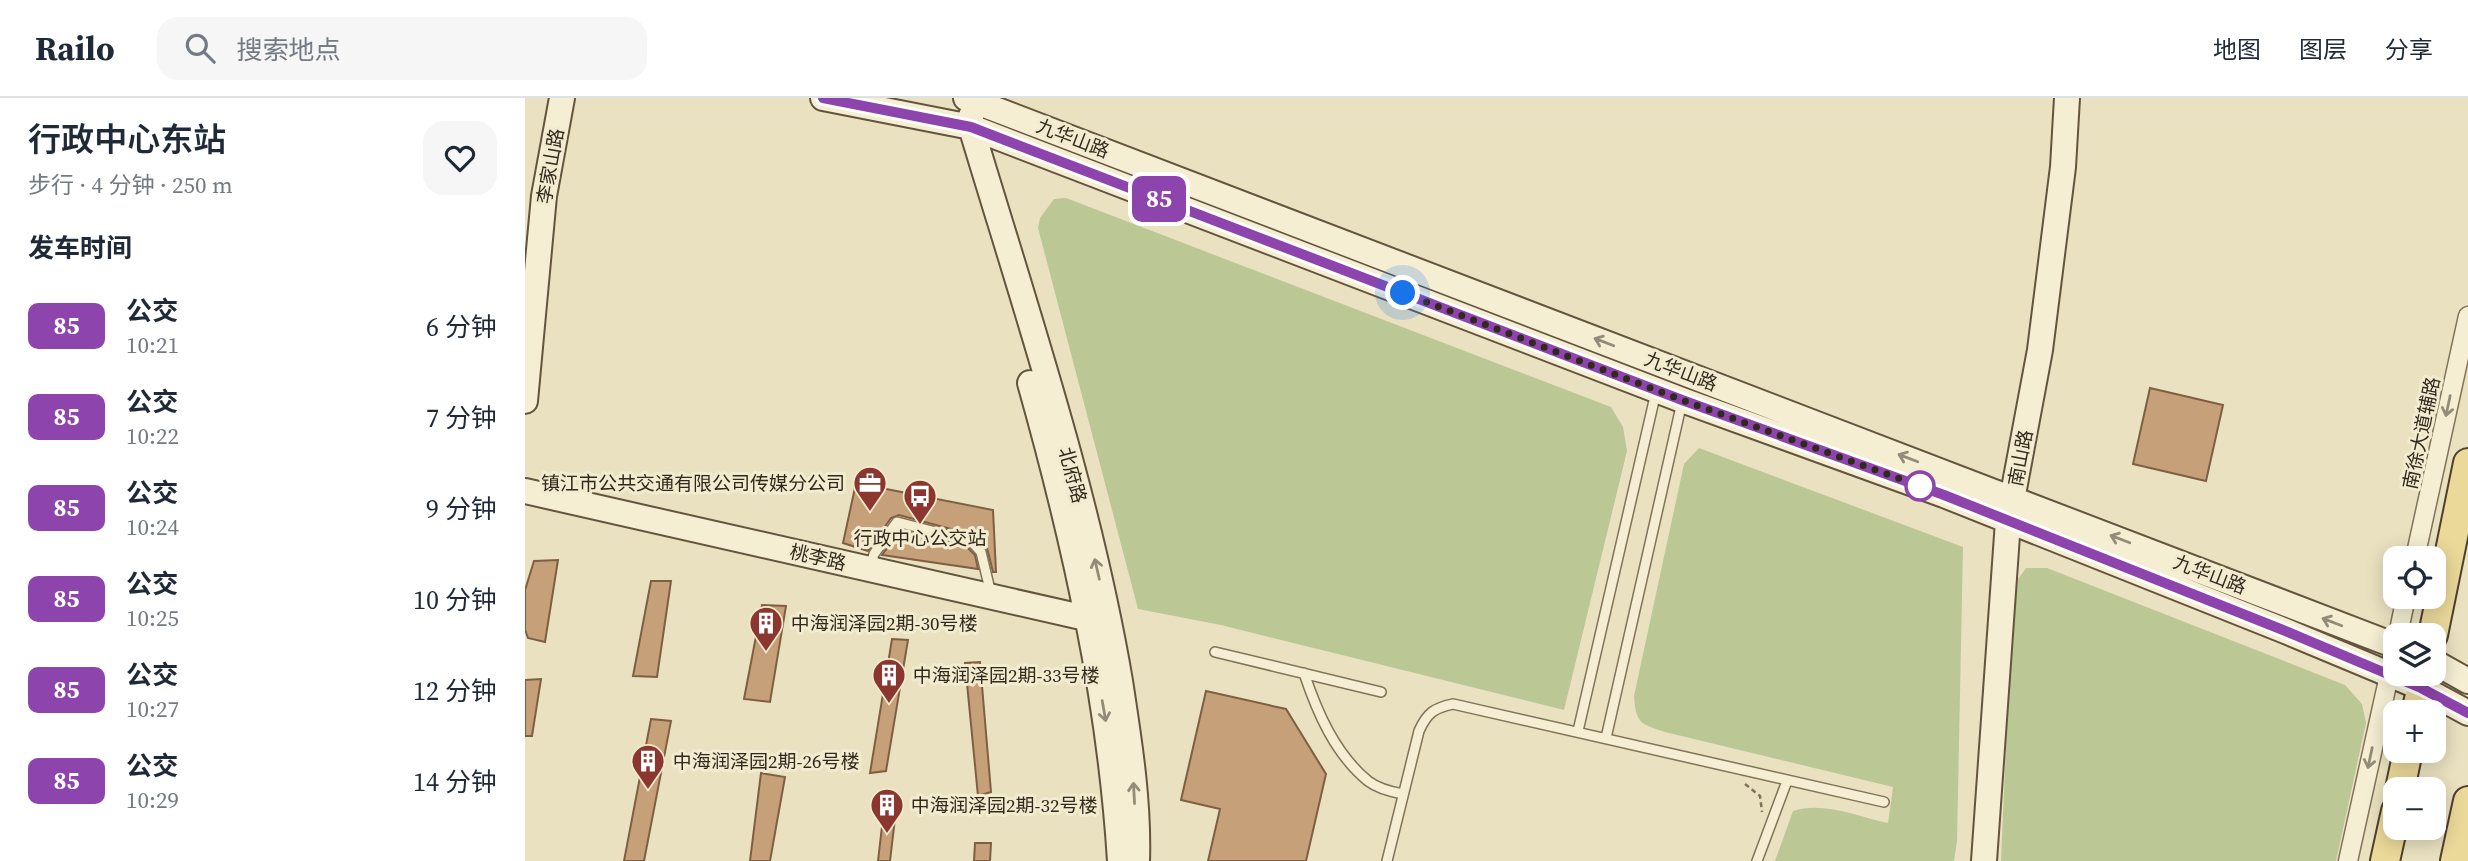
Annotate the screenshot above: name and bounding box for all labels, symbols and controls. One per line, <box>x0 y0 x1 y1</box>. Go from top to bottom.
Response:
search box <box>157 17 647 80</box>
text: Railo <box>35 26 115 71</box>
icon: search <box>181 29 219 67</box>
text: 搜索地点 <box>237 32 341 68</box>
text: 地图 <box>2213 33 2261 66</box>
text: 图层 <box>2299 33 2347 66</box>
text: 分享 <box>2385 33 2433 66</box>
street label: 九华山路 <box>1033 112 1113 164</box>
text: 行政中心东站 <box>28 117 226 162</box>
button: heart <box>423 121 497 195</box>
street label: 李家山路 <box>531 126 569 206</box>
text: 步行 · 4 分钟 · 250 m <box>28 169 233 201</box>
line badge: 85 <box>1127 176 1191 222</box>
text: 85 <box>1146 182 1172 215</box>
text: 发车时间 <box>28 230 132 266</box>
your location <box>1385 275 1420 310</box>
text: 公交 <box>126 293 178 329</box>
text: 85 <box>53 309 80 342</box>
text: 6 分钟 <box>426 309 497 345</box>
text: 10:21 <box>126 329 179 361</box>
one-way arrow <box>1593 334 1615 347</box>
street label: 九华山路 <box>1641 345 1721 397</box>
street label: 南徐大道辅路 <box>2396 375 2446 491</box>
text: 公交 <box>126 384 178 420</box>
one-way arrow <box>2441 394 2454 417</box>
text: 85 <box>53 400 80 433</box>
text: 7 分钟 <box>426 400 497 436</box>
text: 10:22 <box>126 420 179 452</box>
street label: 南山路 <box>2002 428 2038 488</box>
street label: 北府路 <box>1053 444 1093 506</box>
one-way arrow <box>1897 450 1919 463</box>
office icon: 镇江市公共交通有限公司传媒分公司 <box>851 464 889 513</box>
place label: 镇江市公共交通有限公司传媒分公司 <box>541 470 845 496</box>
unlabelled marker <box>1905 471 1935 501</box>
text: 公交 <box>126 475 178 511</box>
bus stop icon: 行政中心公交站 <box>901 477 939 526</box>
text: 85 <box>53 491 80 524</box>
text: 9 分钟 <box>426 491 497 527</box>
text: 10:24 <box>126 511 179 543</box>
place label: 行政中心公交站 <box>853 525 987 551</box>
one-way arrow <box>2110 532 2131 545</box>
street label: 桃李路 <box>787 538 849 576</box>
map controls <box>2383 546 2446 840</box>
button: locate <box>2383 546 2446 609</box>
street label: 九华山路 <box>2170 548 2250 600</box>
one-way arrow <box>1090 558 1103 581</box>
text: 公交 <box>126 566 178 602</box>
text: 85 <box>53 582 80 615</box>
text: 10 分钟 <box>413 582 497 618</box>
text: 10:25 <box>126 602 179 634</box>
building icon: 中海润泽园2期-30号楼 <box>747 604 785 653</box>
place label: 中海润泽园2期-30号楼 <box>791 610 977 636</box>
one-way arrow <box>2322 614 2344 627</box>
button: layers <box>2383 623 2446 686</box>
building icon: 中海润泽园2期-33号楼 <box>870 656 908 705</box>
text: 公交 <box>126 657 178 693</box>
place label: 中海润泽园2期-33号楼 <box>913 662 1099 688</box>
text: 85 <box>53 673 80 706</box>
text: 12 分钟 <box>413 673 497 709</box>
text: 10:27 <box>126 693 179 725</box>
one-way arrow <box>1098 699 1111 722</box>
button: + <box>2383 700 2446 763</box>
building icon: 中海润泽园2期-26号楼 <box>629 742 667 791</box>
one-way arrow <box>2362 746 2376 769</box>
text: 公交 <box>126 748 178 784</box>
place label: 中海润泽园2期-26号楼 <box>673 748 859 774</box>
text: 85 <box>53 764 80 797</box>
text: 14 分钟 <box>413 764 497 800</box>
button: − <box>2383 777 2446 840</box>
one-way arrow <box>1127 782 1140 805</box>
text: 10:29 <box>126 784 179 816</box>
building icon: 中海润泽园2期-32号楼 <box>868 786 906 835</box>
place label: 中海润泽园2期-32号楼 <box>911 792 1097 818</box>

